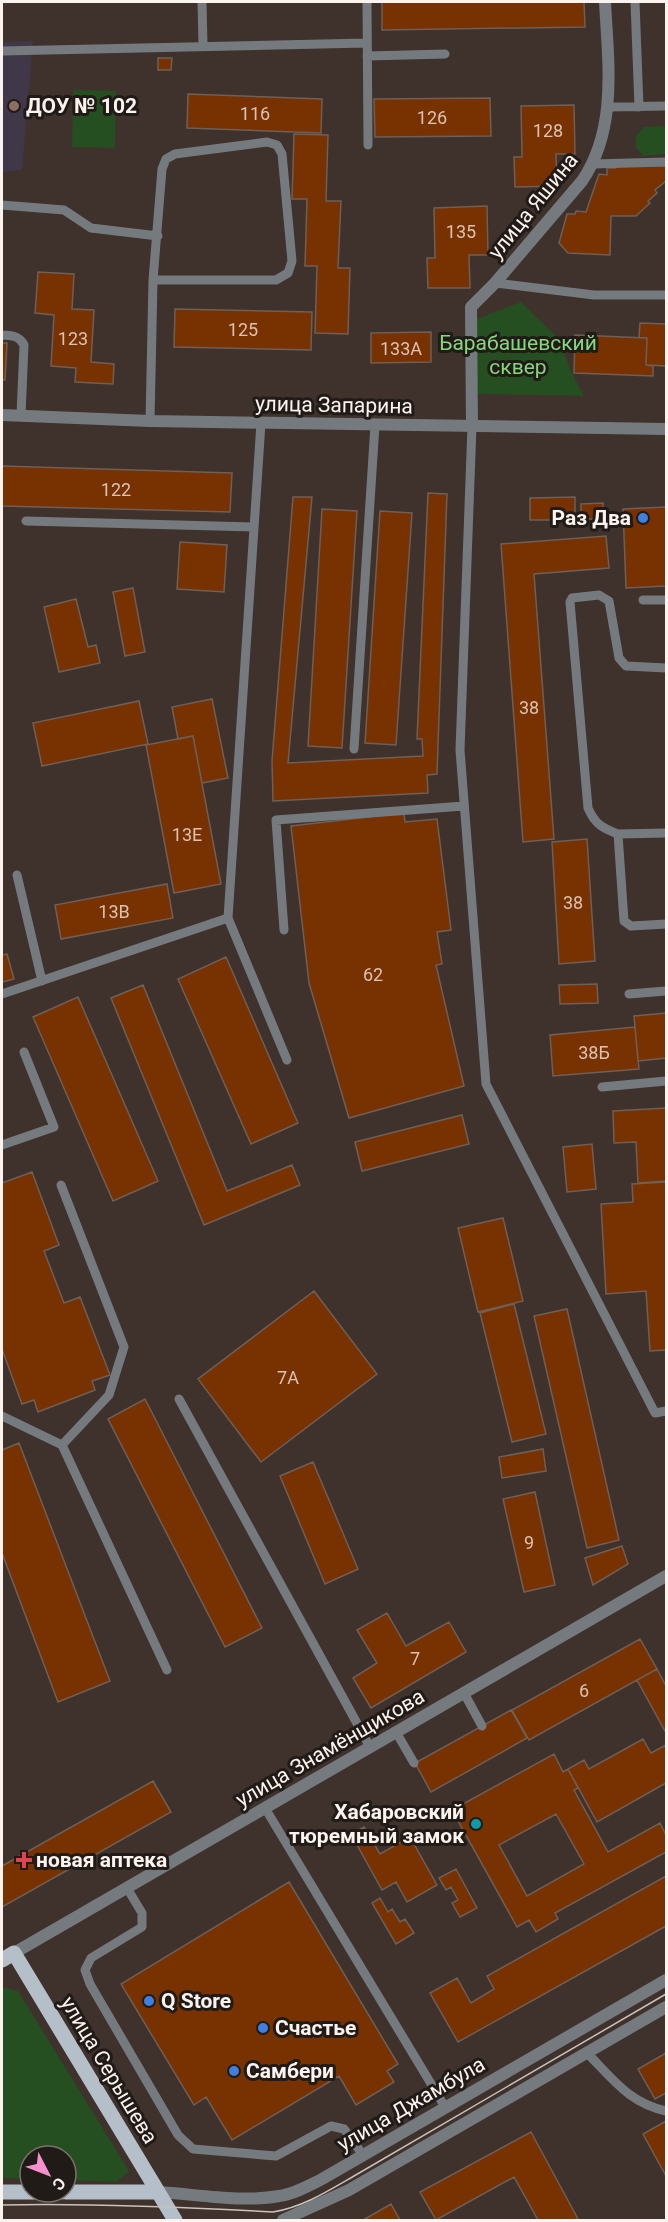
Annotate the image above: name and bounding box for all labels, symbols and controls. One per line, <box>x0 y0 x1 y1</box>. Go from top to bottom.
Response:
place label: ДОУ № 102 <box>26 94 137 118</box>
marker: ДОУ № 102 <box>7 99 21 113</box>
house number: 116 <box>240 103 270 124</box>
house number: 126 <box>417 107 447 128</box>
house number: 128 <box>533 120 563 141</box>
street label: улица Яшина <box>483 148 583 264</box>
house number: 135 <box>446 221 476 242</box>
house number: 125 <box>228 319 258 340</box>
house number: 123 <box>58 328 88 349</box>
park label: Барабашевский сквер <box>439 331 597 379</box>
house number: 133А <box>380 338 422 359</box>
street label: улица Запарина <box>255 392 413 418</box>
house number: 122 <box>101 479 131 500</box>
place label: Раз Два <box>552 506 631 530</box>
marker: Раз Два <box>636 511 650 525</box>
house number: 38 <box>519 697 539 718</box>
house number: 13Е <box>172 824 202 845</box>
house number: 38 <box>563 892 583 913</box>
house number: 13В <box>98 901 130 922</box>
house number: 62 <box>363 964 383 985</box>
house number: 38Б <box>578 1042 610 1063</box>
house number: 7А <box>277 1367 299 1388</box>
house number: 9 <box>524 1532 534 1553</box>
house number: 7 <box>410 1648 420 1669</box>
house number: 6 <box>579 1680 589 1701</box>
street label: улица Знамёнщикова <box>231 1684 429 1812</box>
place label: Хабаровский тюремный замок <box>289 1800 464 1848</box>
marker: Хабаровский тюремный замок <box>469 1817 483 1831</box>
place label: новая аптека <box>36 1848 167 1872</box>
marker: новая аптека <box>17 1853 31 1867</box>
place label: Q Store <box>161 1989 231 2013</box>
street label: улица Серышева <box>56 1992 162 2148</box>
marker: Q Store <box>142 1994 156 2008</box>
place label: Счастье <box>275 2016 356 2040</box>
marker: Счастье <box>256 2021 270 2035</box>
street label: улица Джамбула <box>333 2052 489 2156</box>
place label: Самбери <box>246 2059 334 2083</box>
marker: Самбери <box>227 2064 241 2078</box>
north arrow <box>18 2144 78 2204</box>
text: С <box>48 2173 69 2194</box>

